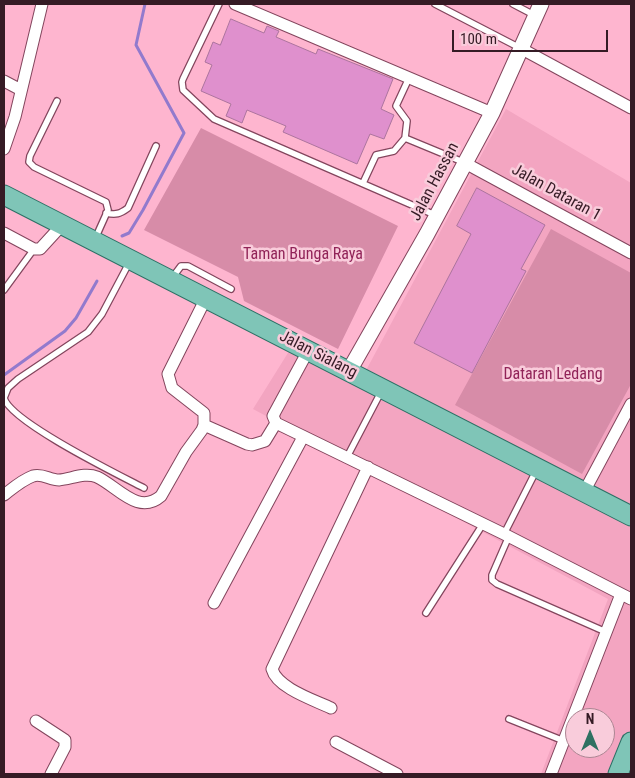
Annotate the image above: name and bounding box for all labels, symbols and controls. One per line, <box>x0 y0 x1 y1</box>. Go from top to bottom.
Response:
scale bar <box>455 20 611 52</box>
text: 100 m <box>460 30 497 48</box>
street label: Jalan Hassan <box>406 140 464 224</box>
street label: Jalan Dataran 1 <box>508 161 604 225</box>
park label: Taman Bunga Raya <box>243 245 363 265</box>
street label: Jalan Sialang <box>276 327 360 383</box>
park label: Dataran Ledang <box>503 365 603 385</box>
north arrow <box>565 708 615 758</box>
text: N <box>586 711 594 727</box>

